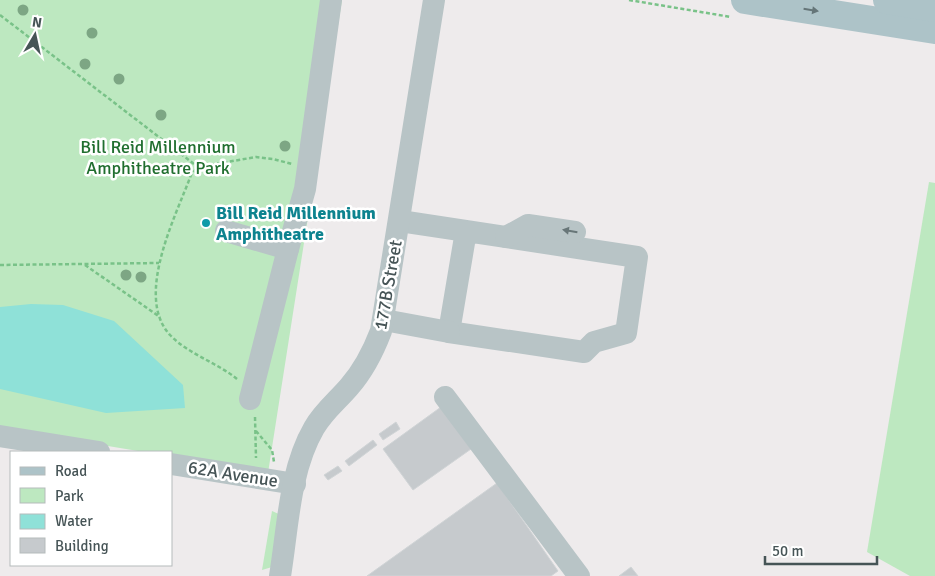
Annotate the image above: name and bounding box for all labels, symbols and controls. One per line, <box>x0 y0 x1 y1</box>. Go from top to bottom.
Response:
one-way arrow <box>803 7 819 15</box>
north arrow <box>10 10 60 60</box>
text: N <box>31 13 43 32</box>
park label: Bill Reid Millennium Amphitheatre Park <box>80 136 236 179</box>
place label: Bill Reid Millennium Amphitheatre <box>216 202 376 245</box>
marker: Bill Reid Millennium Amphitheatre <box>200 217 212 229</box>
one-way arrow <box>561 227 577 235</box>
street label: 177B Street <box>369 238 407 332</box>
legend <box>10 451 172 566</box>
street label: 62A Avenue <box>186 456 280 492</box>
text: Road <box>55 462 87 480</box>
text: Park <box>55 487 84 505</box>
text: Water <box>55 512 93 530</box>
scale bar <box>765 534 878 566</box>
text: Building <box>55 537 109 555</box>
text: 50 m <box>772 542 803 560</box>

